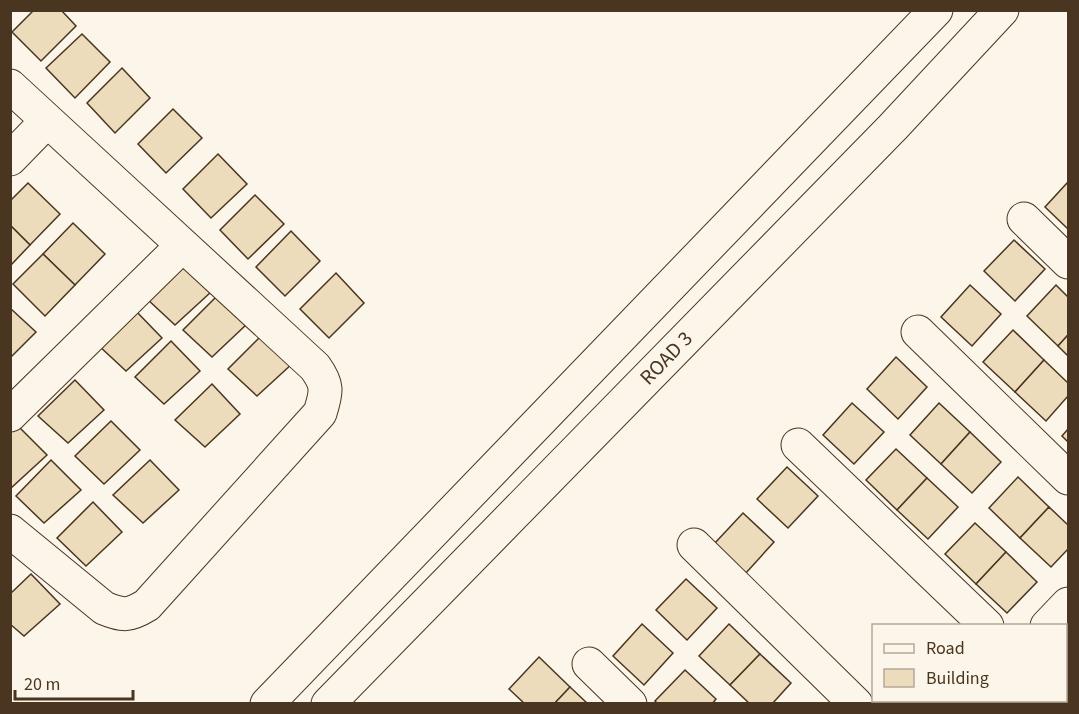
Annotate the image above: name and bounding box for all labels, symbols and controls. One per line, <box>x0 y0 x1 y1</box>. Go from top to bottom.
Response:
street label: ROAD 3 <box>633 324 699 392</box>
legend <box>872 624 1067 702</box>
text: Road <box>926 636 965 661</box>
scale bar <box>15 663 134 701</box>
text: Building <box>926 666 989 691</box>
text: 20 m <box>24 672 60 697</box>

